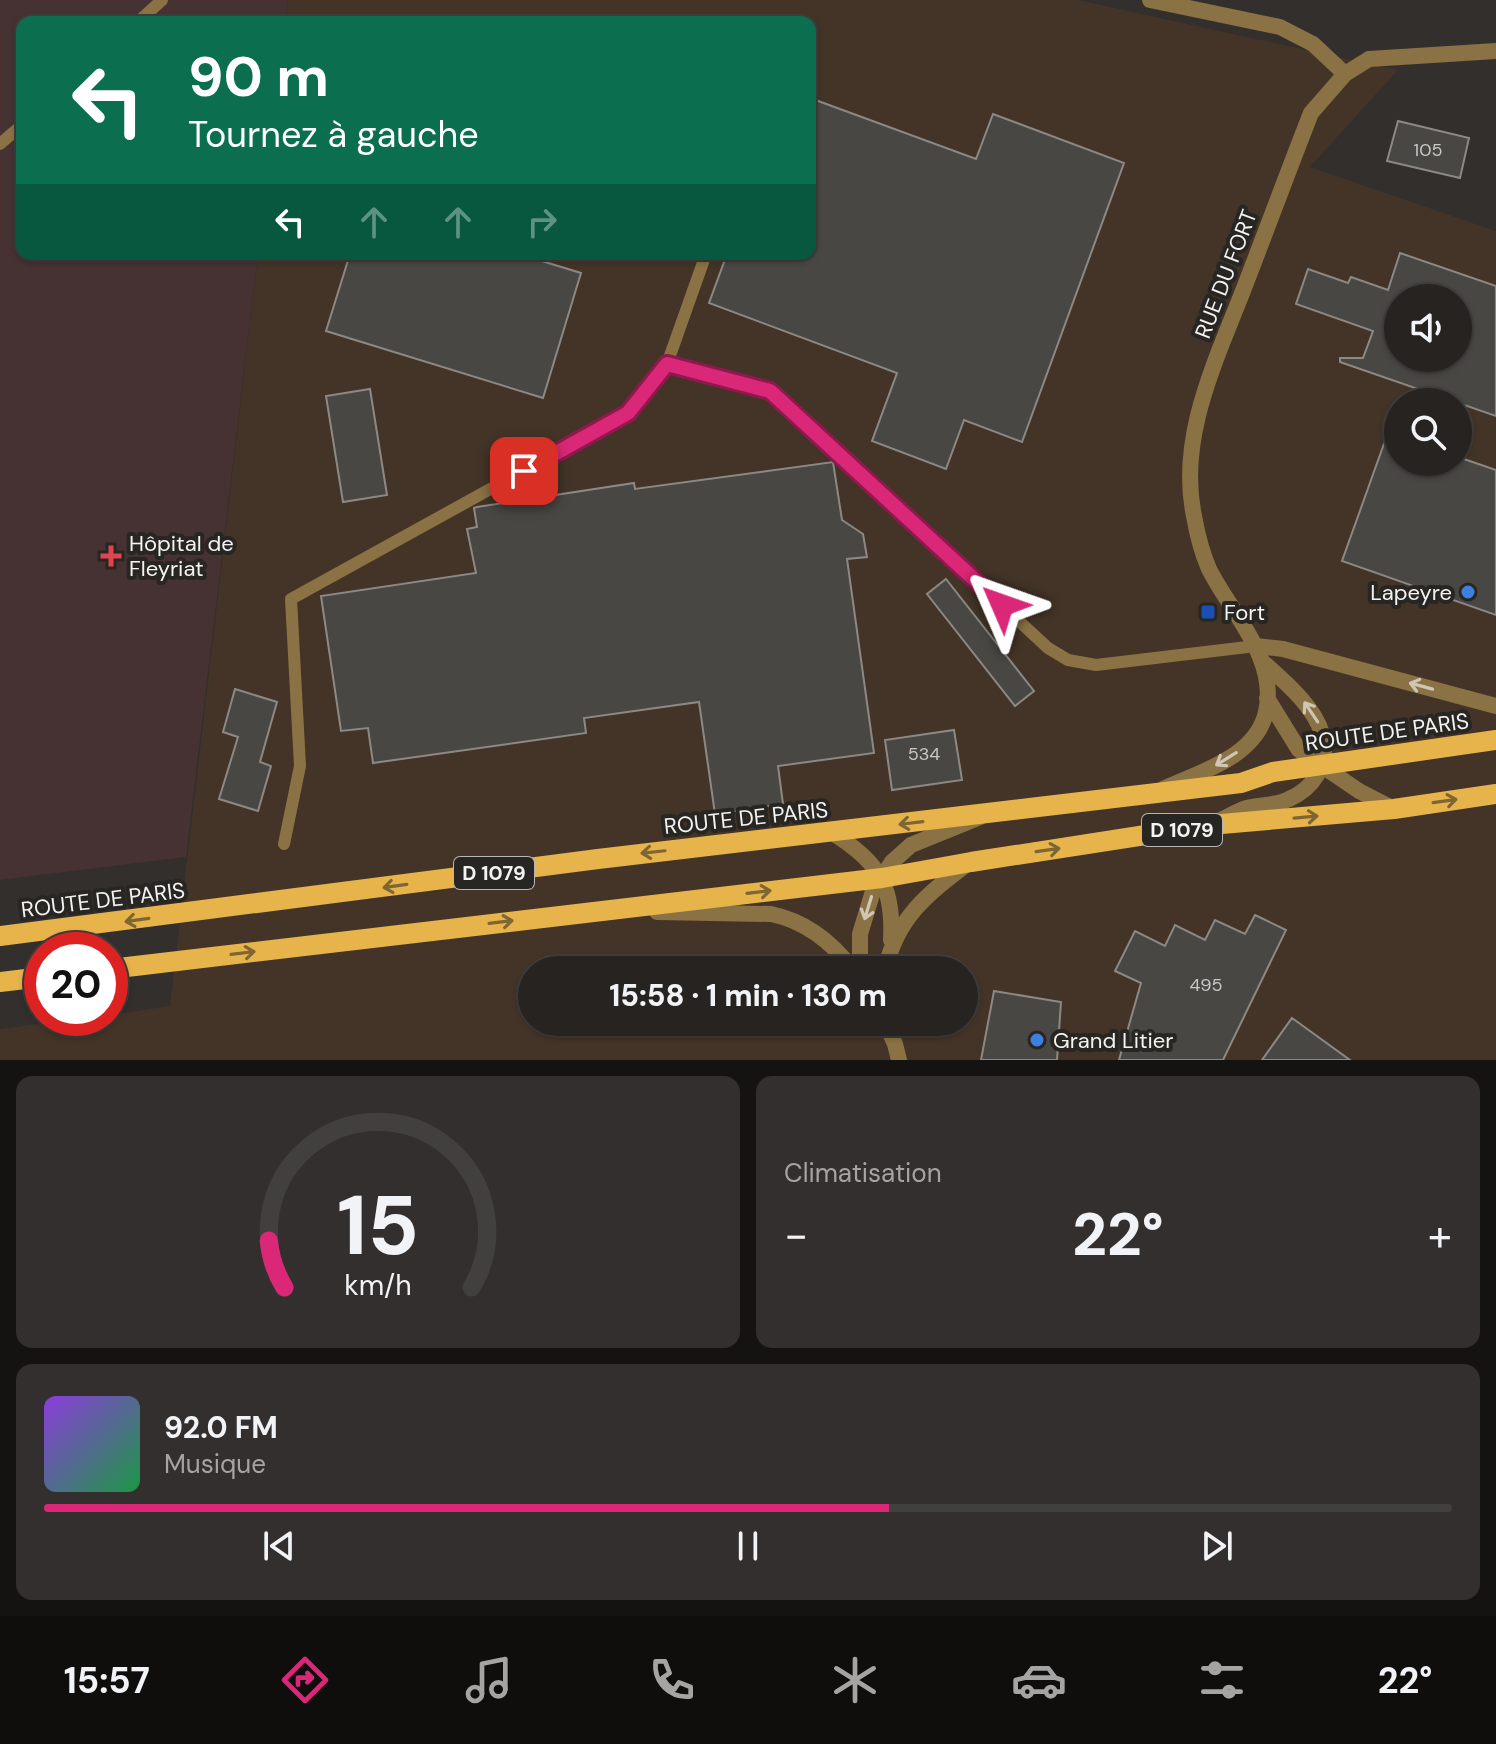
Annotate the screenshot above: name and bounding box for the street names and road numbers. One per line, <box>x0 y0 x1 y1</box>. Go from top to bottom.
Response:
street label: RUE DU FORT <box>1188 206 1264 342</box>
street label: ROUTE DE PARIS <box>1303 706 1471 758</box>
street label: ROUTE DE PARIS <box>662 795 830 841</box>
road number: D 1079 <box>1142 814 1222 846</box>
road number: D 1079 <box>454 857 534 889</box>
street label: ROUTE DE PARIS <box>19 876 187 924</box>

